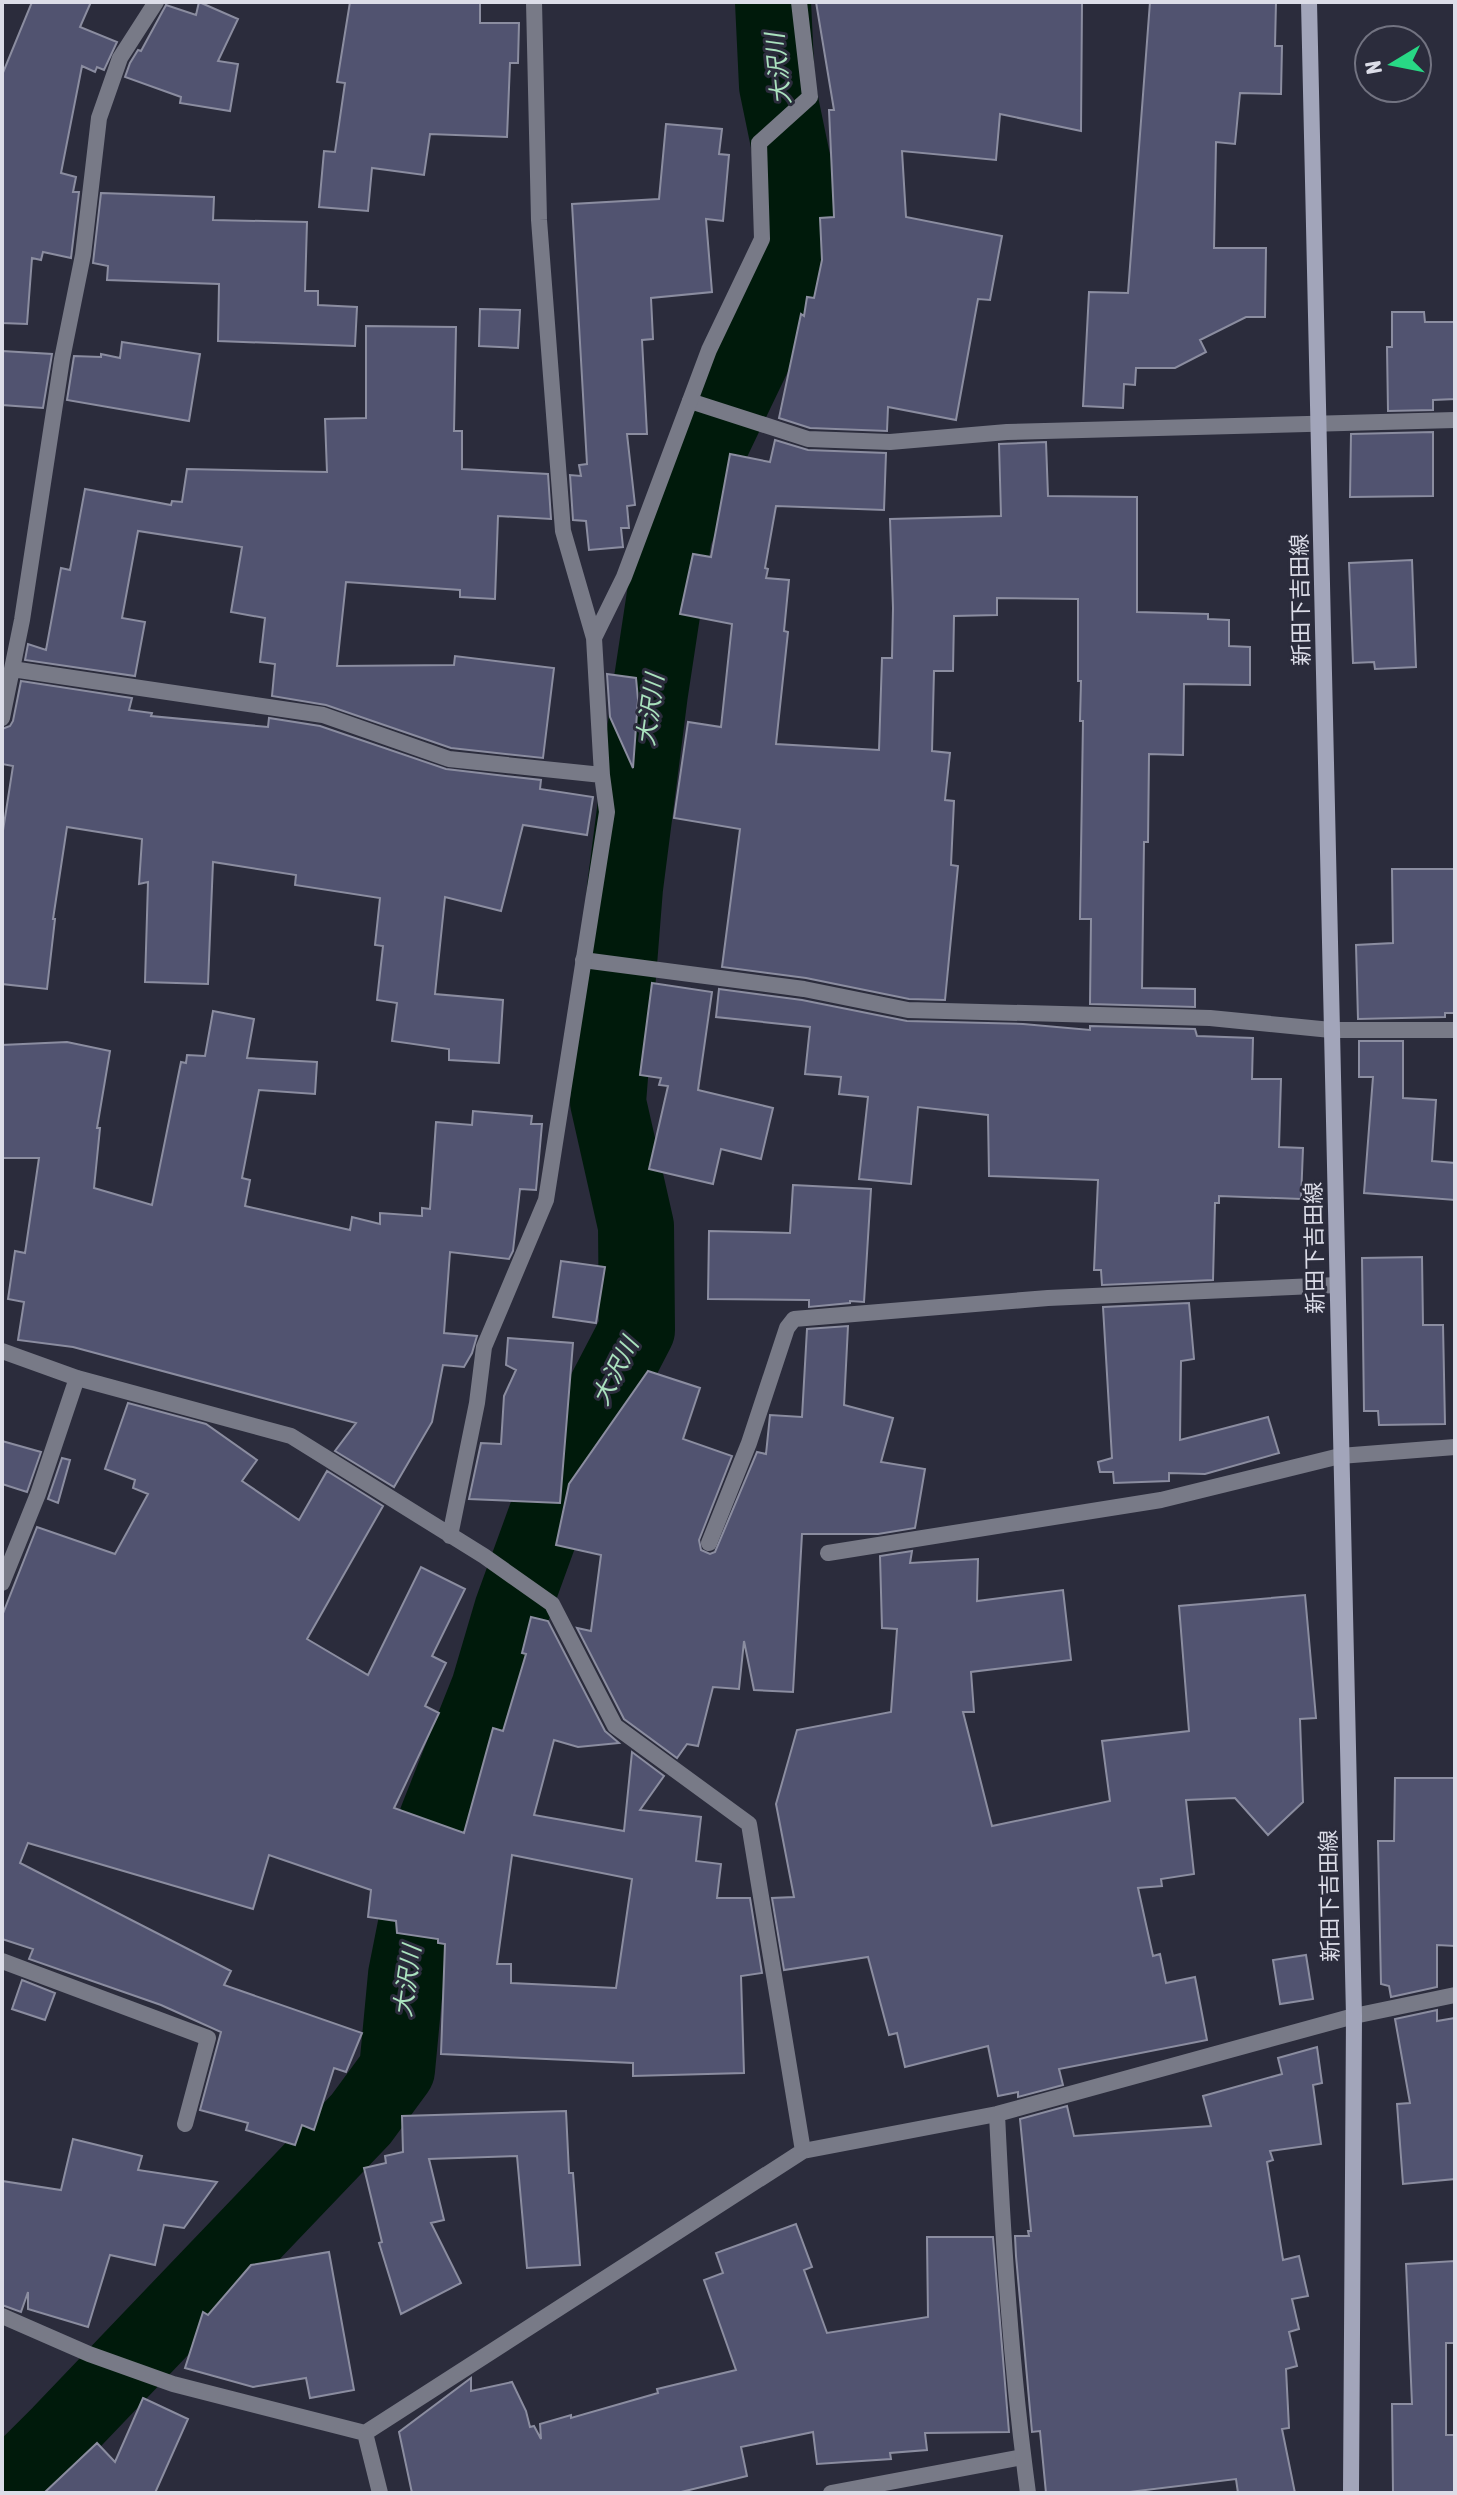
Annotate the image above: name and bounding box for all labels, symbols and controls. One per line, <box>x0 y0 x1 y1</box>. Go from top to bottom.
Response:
north arrow <box>1353 24 1433 104</box>
water label: 大沢川 <box>760 29 795 106</box>
text: N <box>1359 59 1387 76</box>
street label: 新田下吉田線 <box>1286 534 1314 666</box>
water label: 大沢川 <box>632 670 669 748</box>
street label: 新田下吉田線 <box>1300 1182 1328 1314</box>
water label: 大沢川 <box>587 1330 645 1409</box>
street label: 新田下吉田線 <box>1315 1830 1343 1962</box>
water label: 大沢川 <box>389 1941 426 2019</box>

